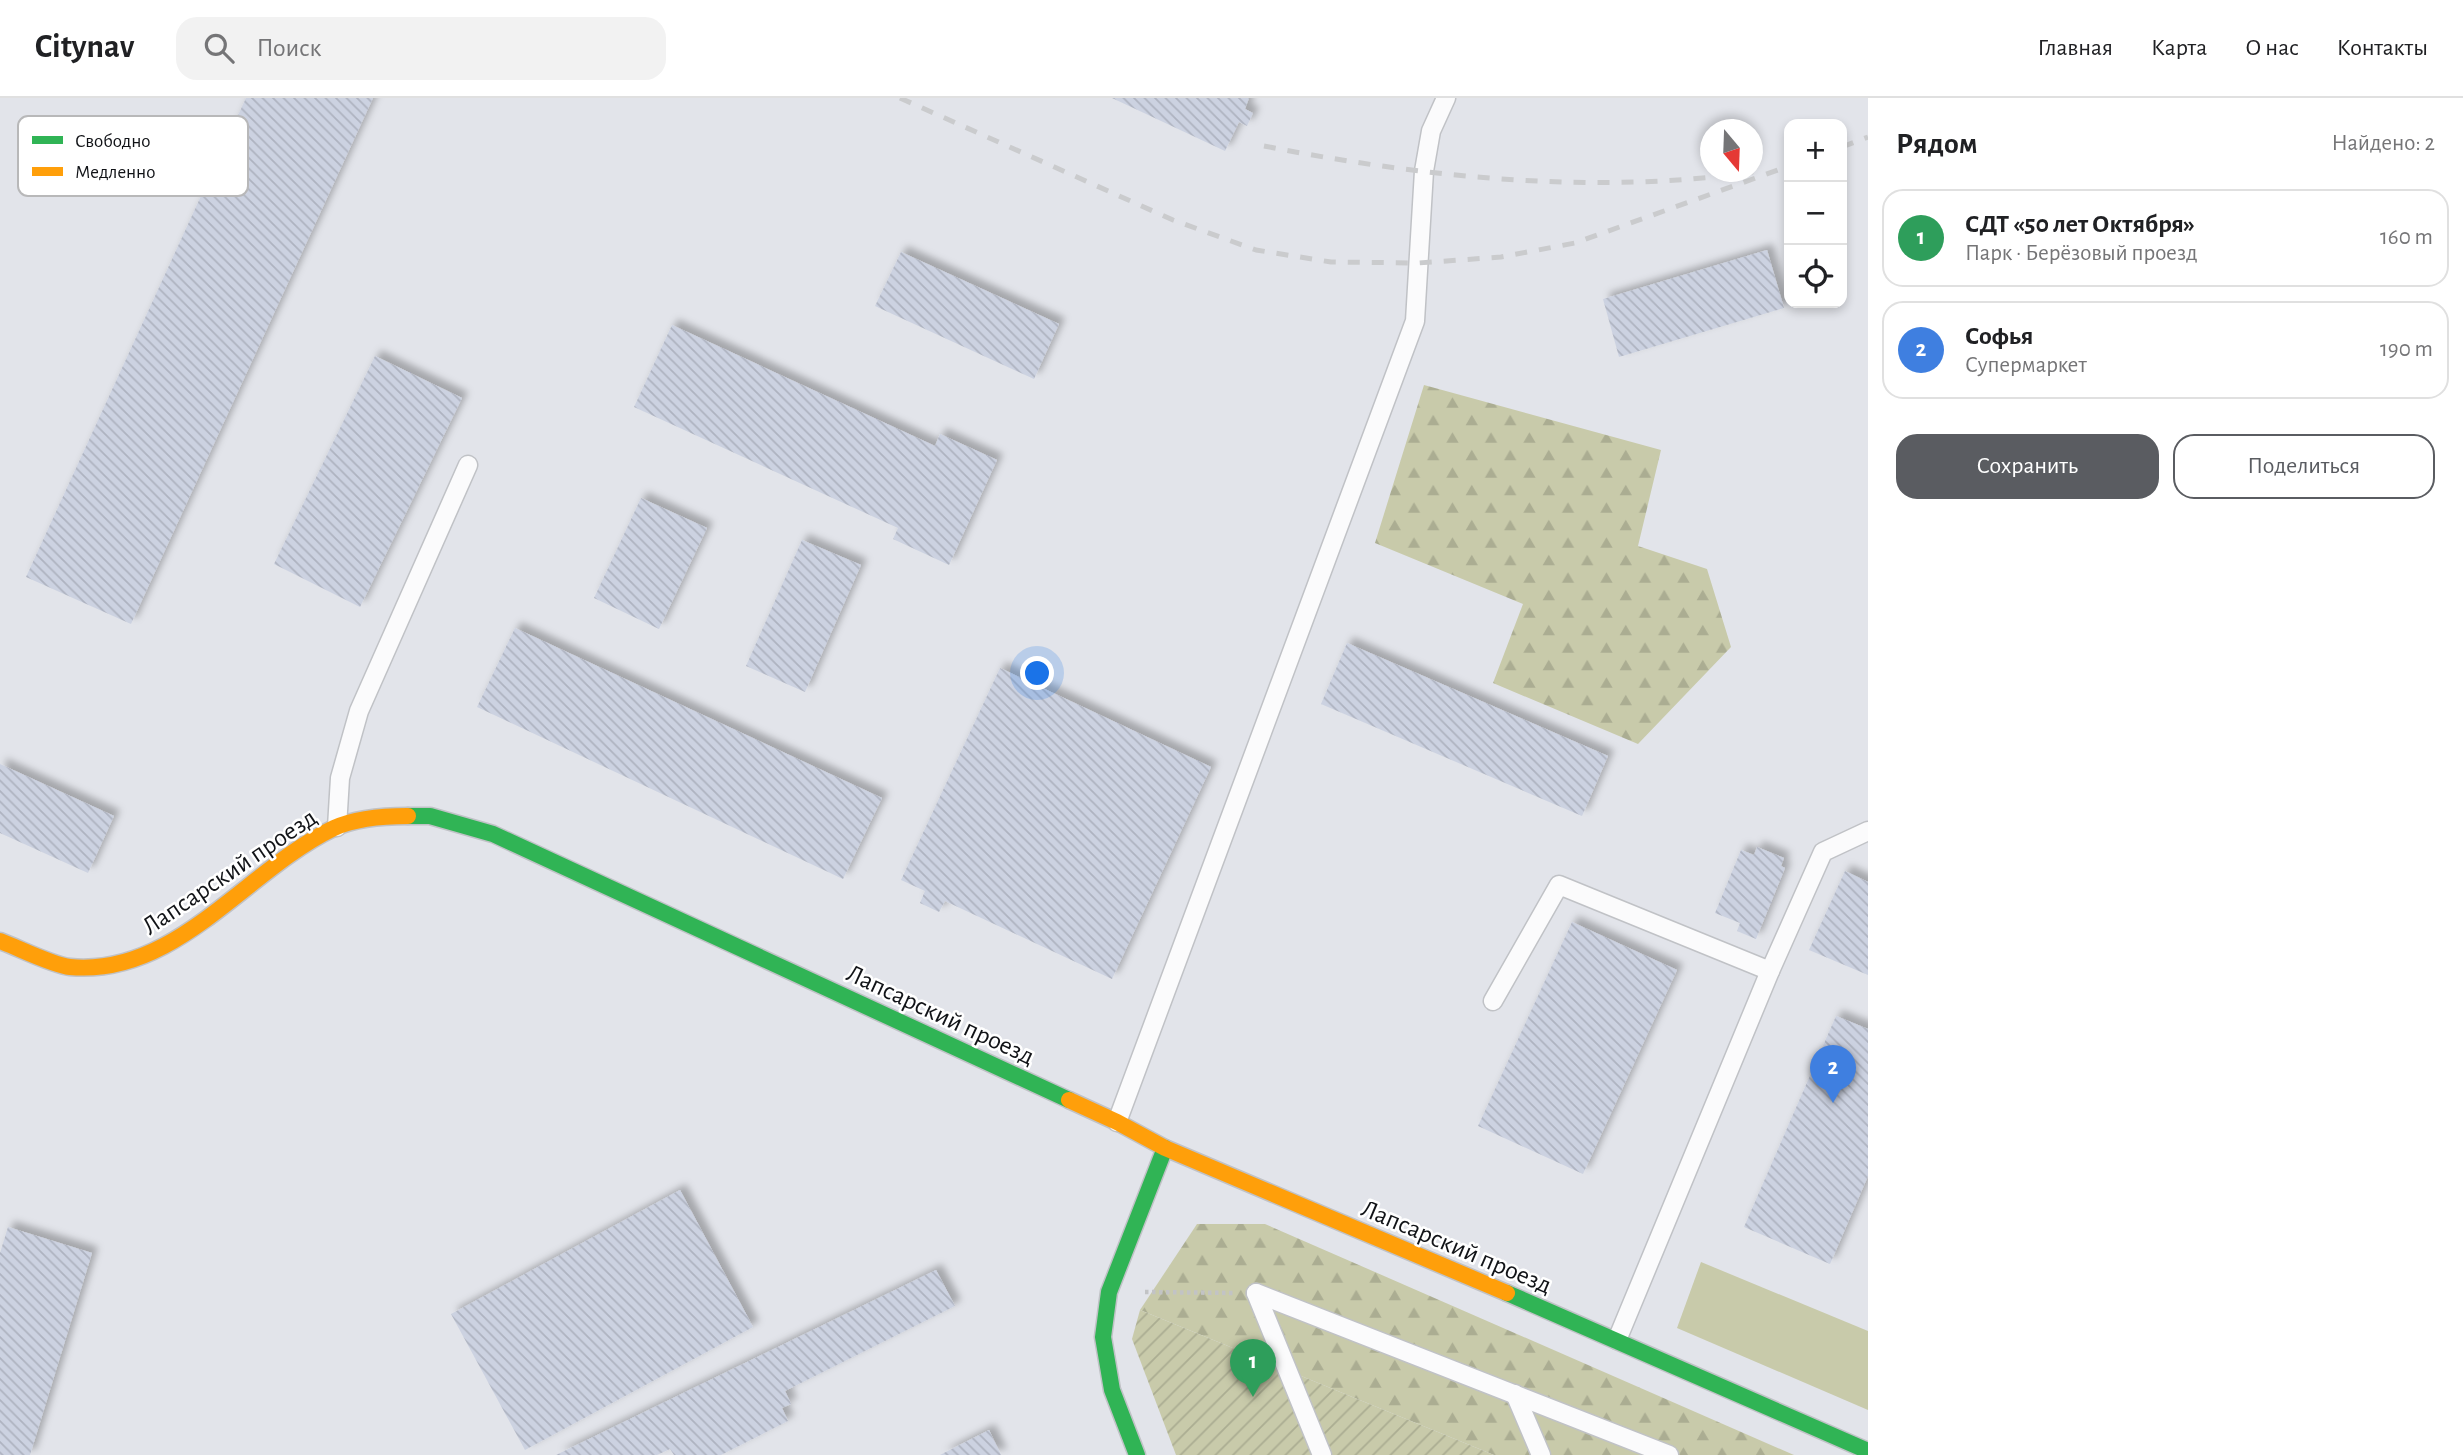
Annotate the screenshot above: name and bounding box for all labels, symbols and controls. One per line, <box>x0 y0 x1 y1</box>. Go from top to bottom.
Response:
search box <box>176 17 666 80</box>
icon: search <box>200 29 238 67</box>
text: Citynav <box>35 31 134 64</box>
text: Поиск <box>256 35 321 61</box>
text: Главная <box>2038 36 2113 60</box>
text: Карта <box>2151 36 2207 60</box>
text: О нас <box>2245 36 2299 60</box>
text: Контакты <box>2337 36 2428 60</box>
legend <box>18 116 248 196</box>
north arrow <box>1700 119 1763 182</box>
map controls <box>1784 119 1847 308</box>
button: + <box>1784 119 1847 182</box>
text: Рядом <box>1896 129 1978 159</box>
text: Свободно <box>75 132 151 151</box>
text: Найдено: 2 <box>2332 132 2435 155</box>
text: Медленно <box>75 163 155 182</box>
button: − <box>1784 182 1847 245</box>
text: СДТ «50 лет Октября» <box>1965 211 2195 237</box>
text: 1 <box>1917 226 1925 249</box>
text: 160 m <box>2380 226 2433 249</box>
text: Парк · Берёзовый проезд <box>1965 242 2198 265</box>
button: locate <box>1784 245 1847 308</box>
text: Софья <box>1965 323 2033 349</box>
text: 2 <box>1916 338 1926 361</box>
text: 190 m <box>2380 338 2433 361</box>
text: Супермаркет <box>1965 354 2087 377</box>
button: Сохранить <box>1896 434 2159 499</box>
button: Поделиться <box>2173 434 2435 499</box>
your location <box>1020 656 1054 690</box>
street label: Лапсарский проезд <box>138 804 321 940</box>
street label: Лапсарский проезд <box>843 960 1039 1070</box>
pin: 2 <box>1810 1045 1856 1103</box>
street label: Лапсарский проезд <box>1358 1195 1556 1299</box>
pin: 1 <box>1230 1339 1276 1397</box>

